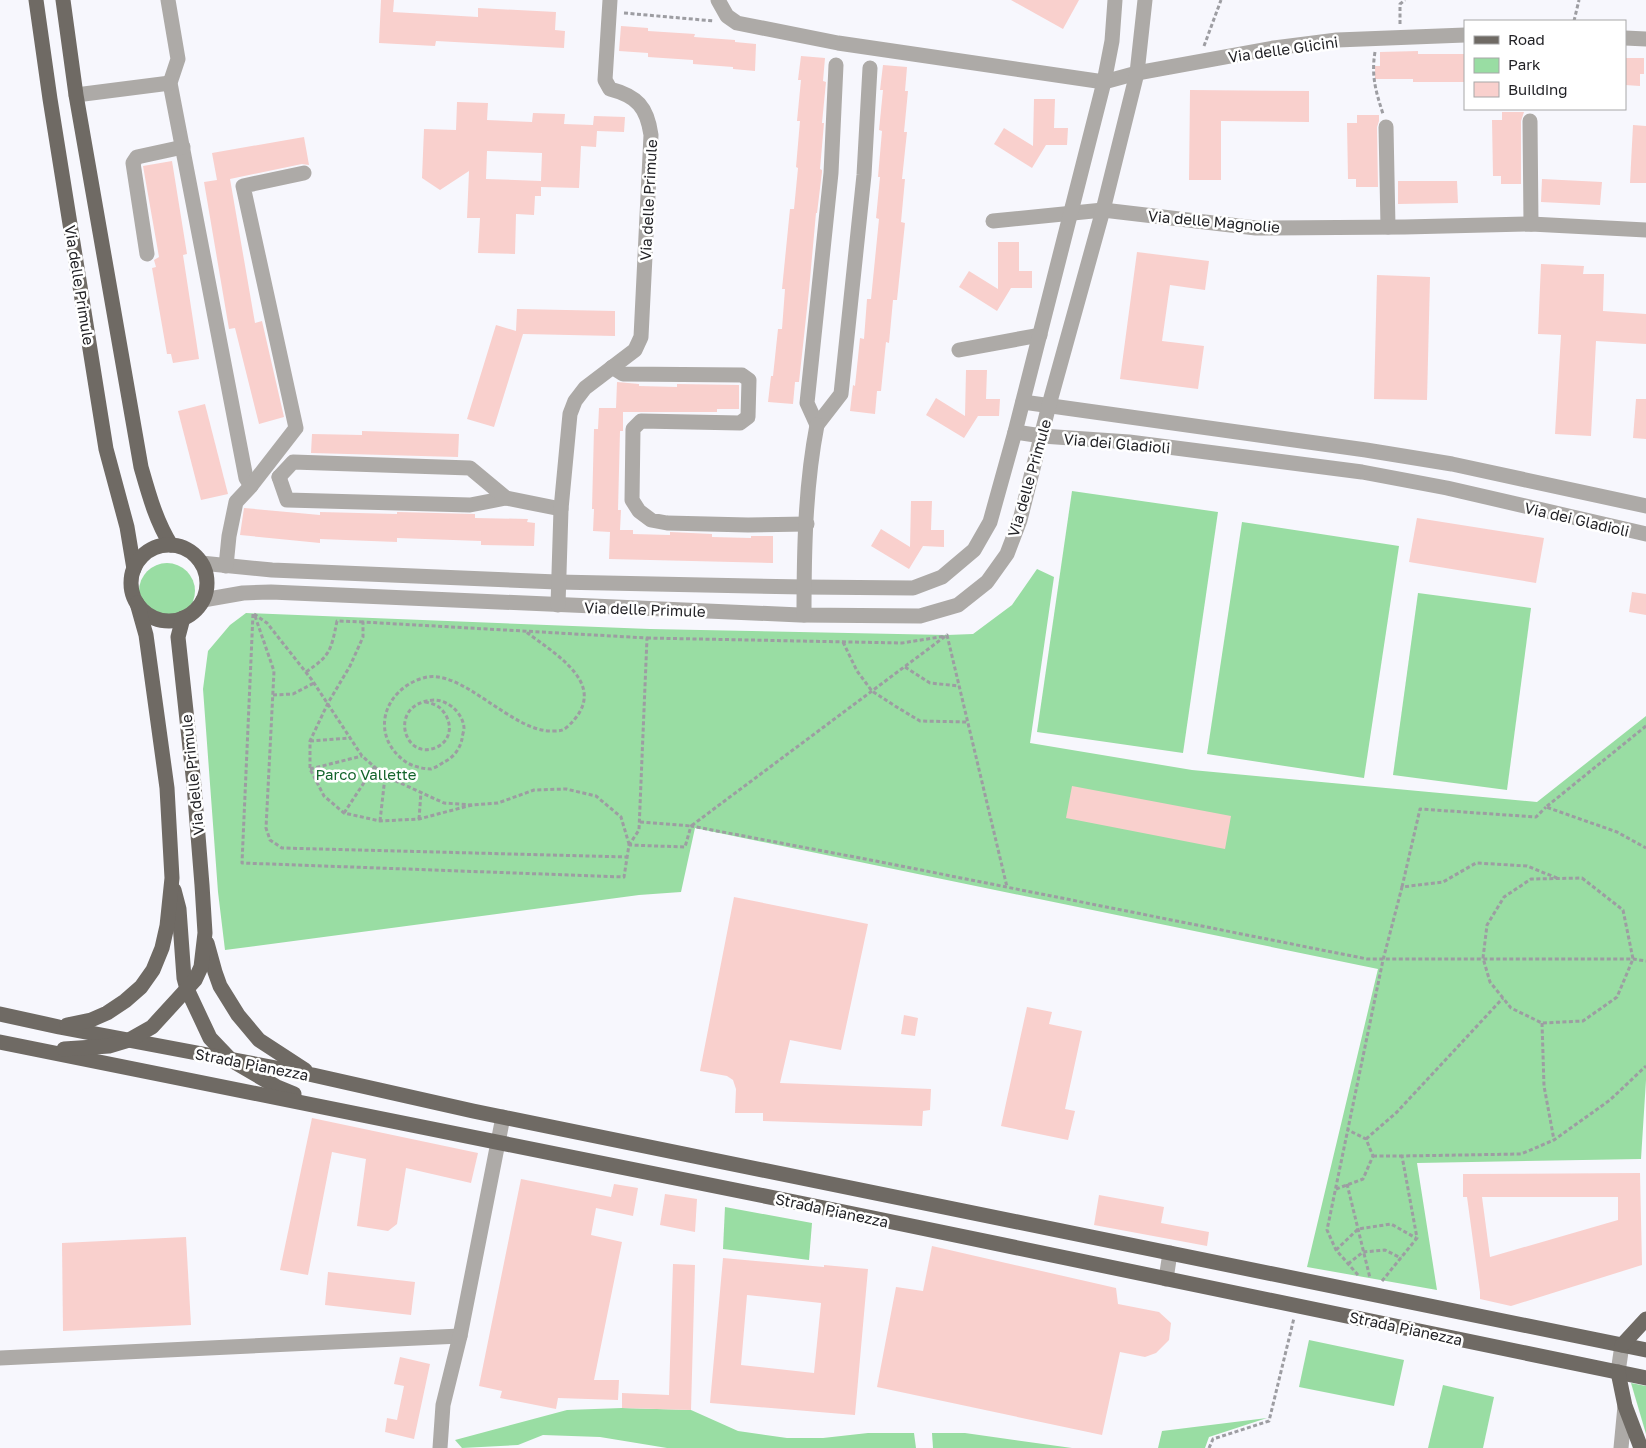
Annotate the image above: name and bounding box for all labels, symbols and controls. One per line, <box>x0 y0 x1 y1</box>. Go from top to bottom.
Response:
legend <box>1464 20 1626 110</box>
text: Road <box>1508 30 1545 48</box>
street label: Via delle Glicini <box>1227 32 1339 66</box>
text: Park <box>1508 55 1541 73</box>
text: Building <box>1508 80 1568 98</box>
street label: Via delle Primule <box>636 139 660 261</box>
street label: Via delle Magnolie <box>1147 206 1281 236</box>
street label: Via delle Primule <box>62 224 98 347</box>
street label: Via delle Primule <box>1004 417 1054 539</box>
street label: Via dei Gladioli <box>1063 429 1171 457</box>
street label: Via dei Gladioli <box>1523 498 1631 540</box>
street label: Via delle Primule <box>584 598 706 620</box>
street label: Via delle Primule <box>177 713 207 836</box>
park label: Parco Vallette <box>315 765 417 783</box>
street label: Strada Pianezza <box>194 1044 310 1084</box>
street label: Strada Pianezza <box>774 1189 890 1231</box>
street label: Strada Pianezza <box>1348 1307 1464 1349</box>

